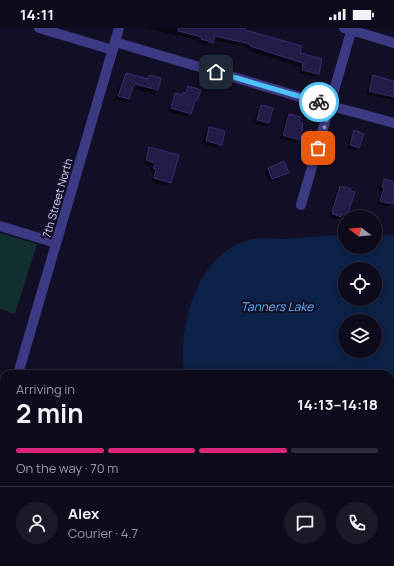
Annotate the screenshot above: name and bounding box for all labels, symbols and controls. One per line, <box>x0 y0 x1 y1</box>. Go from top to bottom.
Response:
text: 14:11 <box>20 4 54 25</box>
pin <box>199 55 233 89</box>
icon: home <box>205 61 227 83</box>
courier <box>299 82 339 122</box>
icon: bike <box>308 91 330 113</box>
pin <box>301 131 335 165</box>
icon: bag <box>307 137 329 159</box>
street label: 7th Street North <box>38 156 76 240</box>
north arrow <box>338 210 382 254</box>
map controls <box>338 210 382 358</box>
button: locate <box>338 262 382 306</box>
water label: Tanners Lake <box>241 298 314 315</box>
button: layers <box>338 314 382 358</box>
text: Arriving in <box>16 380 75 398</box>
text: 14:13–14:18 <box>297 394 378 415</box>
text: 2 min <box>16 395 84 431</box>
text: On the way · 70 m <box>16 459 118 477</box>
button: person <box>16 502 58 544</box>
button: chat <box>284 502 326 544</box>
button: phone <box>336 502 378 544</box>
text: Alex <box>68 503 99 524</box>
text: Courier · 4.7 <box>68 524 138 542</box>

